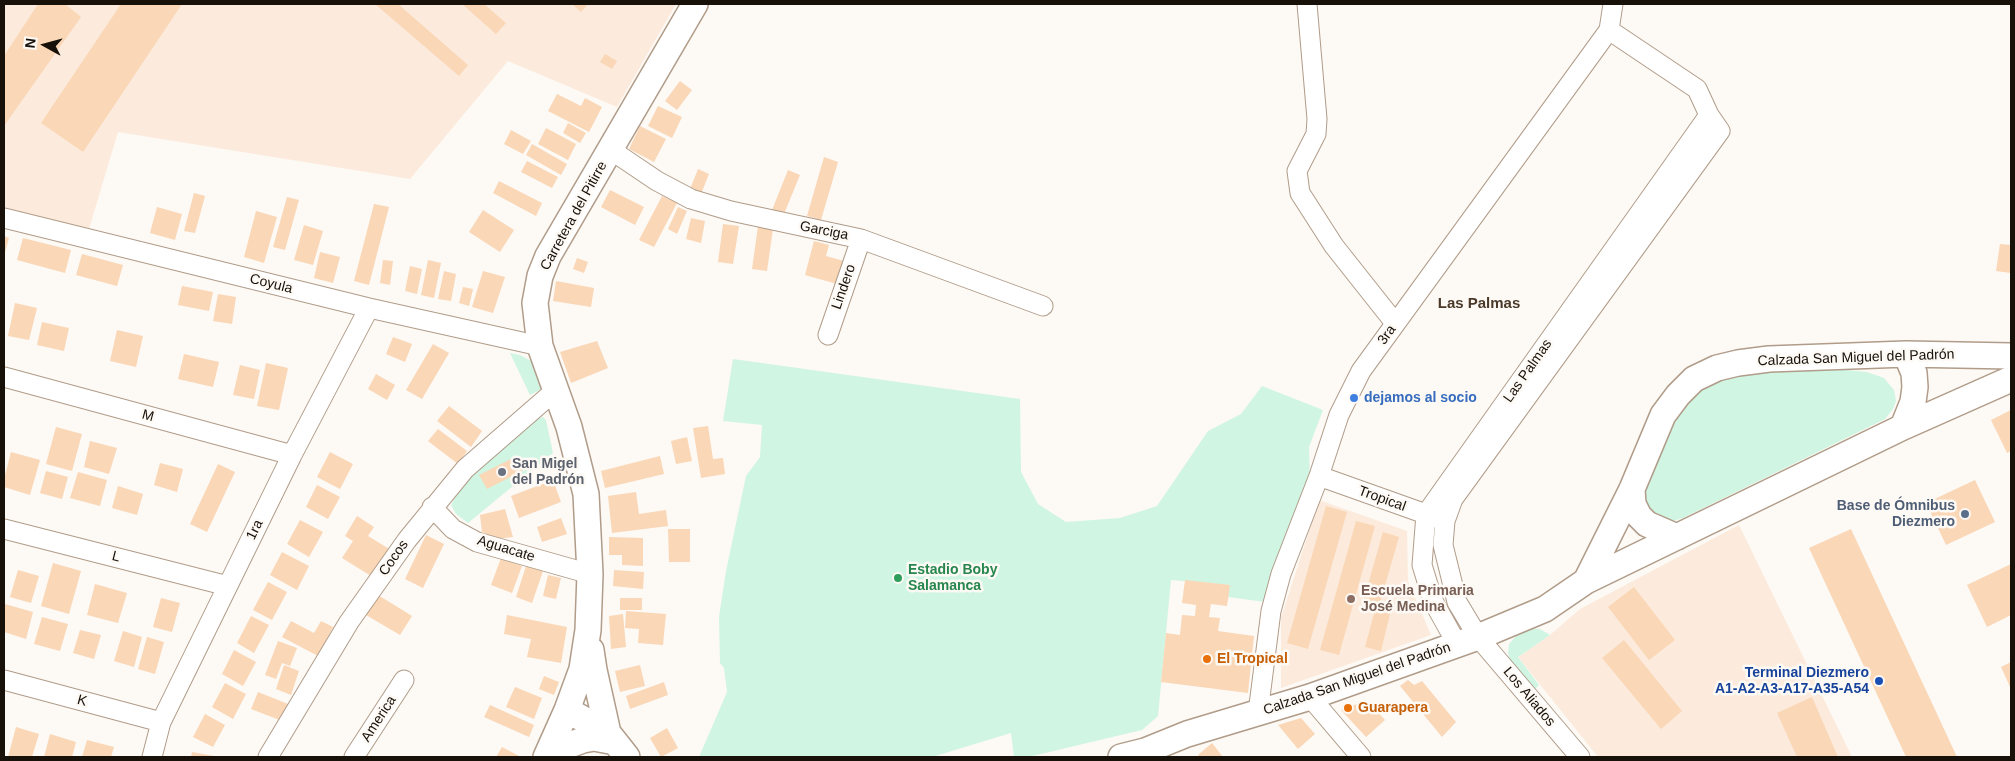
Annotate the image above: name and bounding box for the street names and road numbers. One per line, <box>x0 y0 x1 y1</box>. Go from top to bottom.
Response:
street label: Carretera del Pitirre <box>537 159 611 273</box>
street label: Garciga <box>798 218 850 244</box>
street label: Lindero <box>828 262 860 312</box>
street label: Coyula <box>248 271 294 297</box>
street label: 3ra <box>1374 322 1400 348</box>
street label: Las Palmas <box>1500 336 1556 406</box>
street label: Calzada San Miguel del Padrón <box>1757 346 1955 370</box>
street label: M <box>140 406 156 426</box>
street label: Tropical <box>1356 483 1408 515</box>
street label: 1ra <box>243 517 267 543</box>
street label: Aguacate <box>475 532 537 566</box>
street label: Cocos <box>376 537 412 579</box>
street label: L <box>110 548 122 566</box>
street label: Calzada San Miguel del Padrón <box>1261 639 1453 719</box>
street label: Los Aliados <box>1499 664 1559 730</box>
street label: K <box>75 692 89 710</box>
street label: America <box>358 693 400 745</box>

